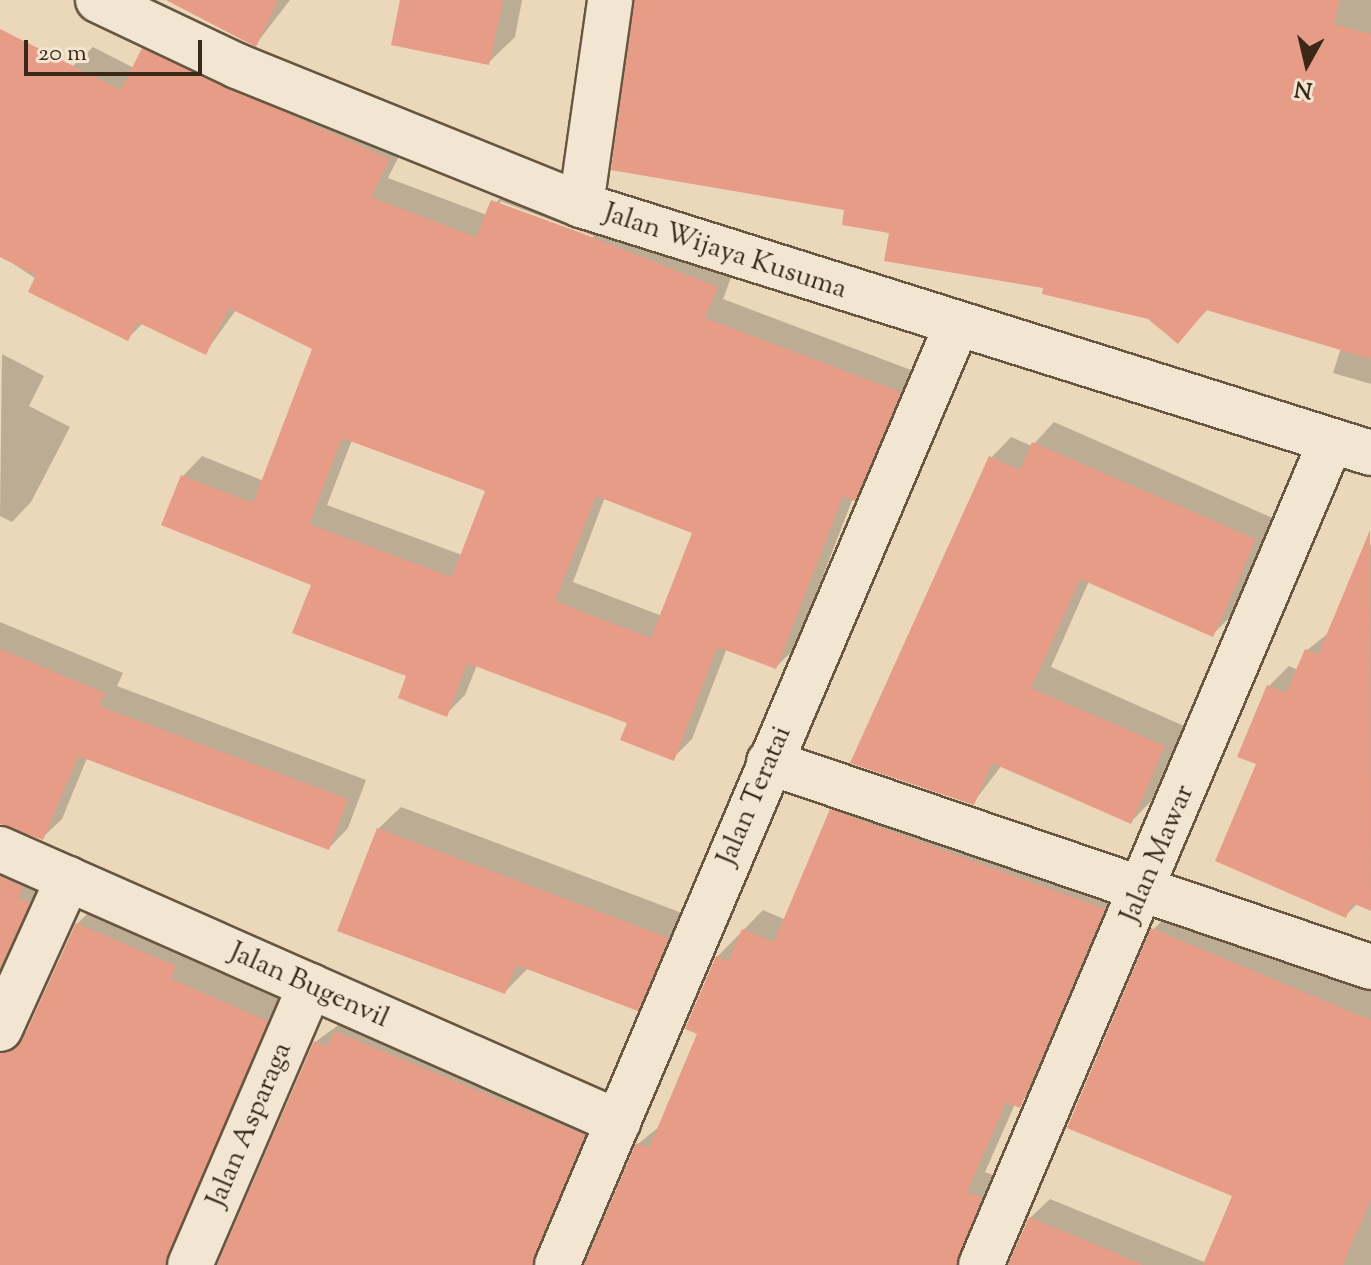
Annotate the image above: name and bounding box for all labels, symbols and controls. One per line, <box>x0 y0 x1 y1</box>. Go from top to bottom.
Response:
scale bar <box>28 24 206 74</box>
north arrow <box>1267 24 1347 104</box>
text: 20 m <box>38 37 87 71</box>
text: N <box>1293 71 1315 105</box>
street label: Jalan Wijaya Kusuma <box>599 197 851 307</box>
street label: Jalan Teratai <box>711 721 799 871</box>
street label: Jalan Mawar <box>1114 780 1202 928</box>
street label: Jalan Bugenvil <box>224 936 394 1036</box>
street label: Jalan Asparaga <box>200 1038 300 1212</box>

